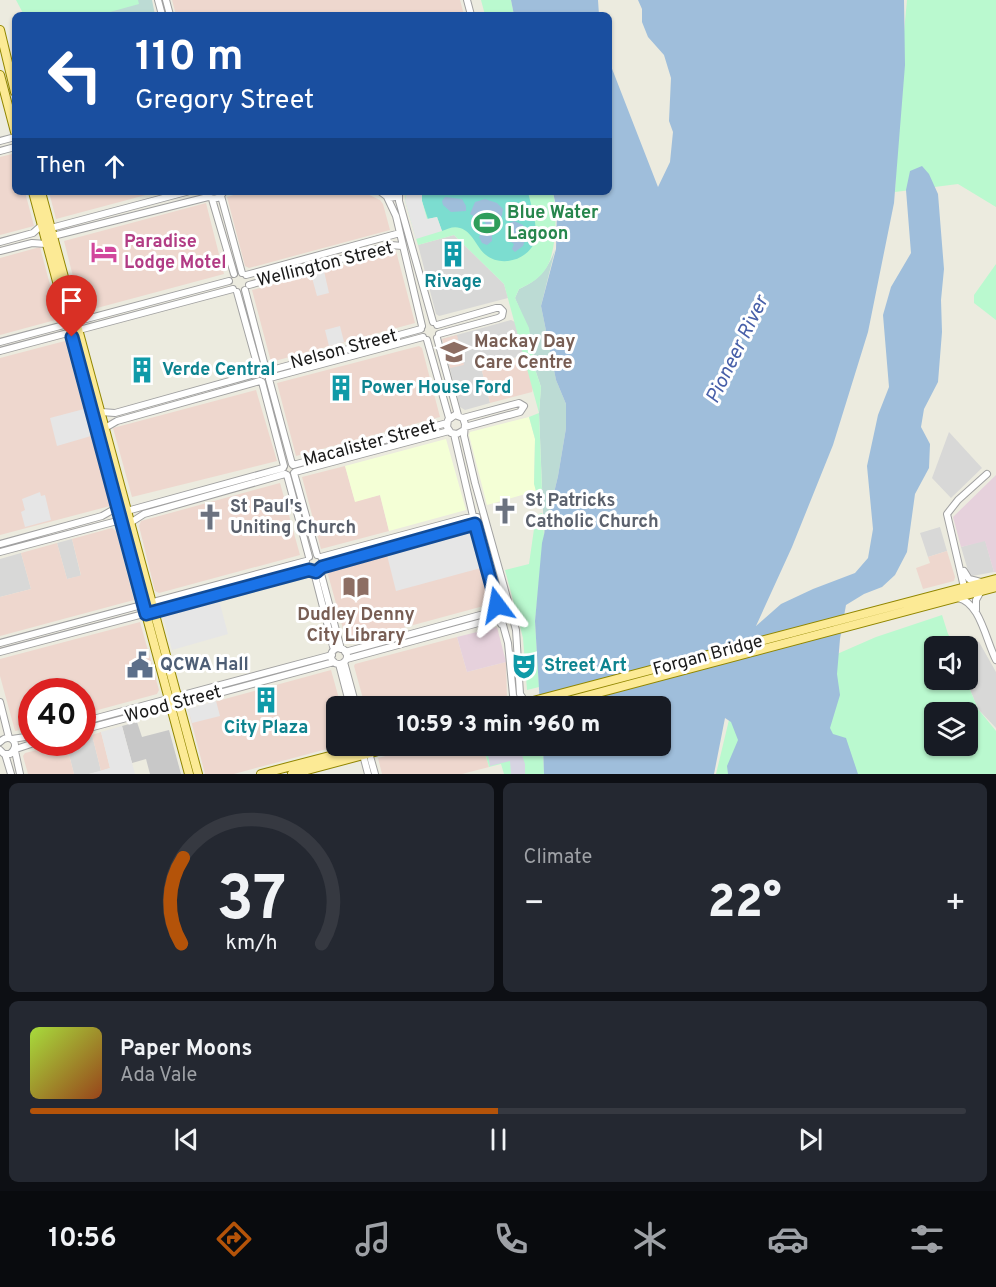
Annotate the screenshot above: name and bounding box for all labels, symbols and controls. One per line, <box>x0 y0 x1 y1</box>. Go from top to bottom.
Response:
text: 110 m <box>135 32 244 85</box>
icon: left <box>36 36 114 114</box>
text: Gregory Street <box>135 84 314 118</box>
icon: ahead <box>98 150 131 183</box>
text: Then <box>36 153 86 180</box>
place label: Blue Water Lagoon <box>507 202 599 246</box>
sports icon: Blue Water Lagoon <box>472 208 502 238</box>
place label: Paradise Lodge Motel <box>124 231 226 275</box>
hotel icon: Paradise Lodge Motel <box>89 237 119 267</box>
street label: Wellington Street <box>255 237 395 293</box>
building icon: Rivage <box>438 239 468 269</box>
place label: Rivage <box>424 271 482 294</box>
pin <box>46 275 97 337</box>
icon: arrive <box>55 284 88 317</box>
water label: Pioneer River <box>701 291 776 408</box>
street label: Nelson Street <box>288 325 400 375</box>
place label: Mackay Day Care Centre <box>474 331 575 375</box>
school or university icon: Mackay Day Care Centre <box>439 337 469 367</box>
building icon: Verde Central <box>127 355 157 385</box>
place label: Verde Central <box>162 359 275 382</box>
building icon: Power House Ford <box>326 373 356 403</box>
place label: Power House Ford <box>361 377 511 400</box>
street label: Macalister Street <box>301 415 439 473</box>
place label: St Patricks Catholic Church <box>525 490 659 534</box>
place label: St Paul's Uniting Church <box>230 496 356 540</box>
church icon: St Patricks Catholic Church <box>490 496 520 526</box>
church icon: St Paul's Uniting Church <box>195 502 225 532</box>
library icon: Dudley Denny City Library <box>341 572 371 602</box>
position arrow <box>465 573 529 637</box>
place label: Dudley Denny City Library <box>297 604 415 648</box>
street label: Forgan Bridge <box>651 630 765 682</box>
map controls <box>924 636 978 756</box>
button: sound <box>924 636 978 690</box>
public building icon: QCWA Hall <box>125 650 155 680</box>
theatre icon: Street Art <box>509 651 539 681</box>
place label: QCWA Hall <box>160 654 249 677</box>
place label: Street Art <box>544 655 627 678</box>
speed limit sign: 40 <box>18 678 96 756</box>
street label: Wood Street <box>122 681 224 729</box>
building icon: City Plaza <box>251 685 281 715</box>
button: layers <box>924 702 978 756</box>
text: 10:59 · 3 min · 960 m <box>397 712 600 739</box>
place label: City Plaza <box>224 717 308 740</box>
text: Climate <box>524 845 592 871</box>
text: 37 <box>216 863 286 942</box>
text: 22° <box>708 876 782 933</box>
text: − <box>524 884 545 926</box>
text: + <box>945 884 966 926</box>
text: km/h <box>225 931 277 958</box>
text: Paper Moons <box>120 1036 252 1063</box>
text: Ada Vale <box>120 1063 197 1089</box>
icon: previous <box>170 1123 203 1156</box>
icon: pause <box>482 1123 515 1156</box>
icon: next <box>794 1123 827 1156</box>
icon: directions <box>213 1218 255 1260</box>
icon: music <box>352 1218 394 1260</box>
icon: phone <box>490 1218 532 1260</box>
icon: climate <box>629 1218 671 1260</box>
icon: car <box>767 1218 809 1260</box>
icon: filters <box>906 1218 948 1260</box>
text: 10:56 <box>48 1222 116 1256</box>

